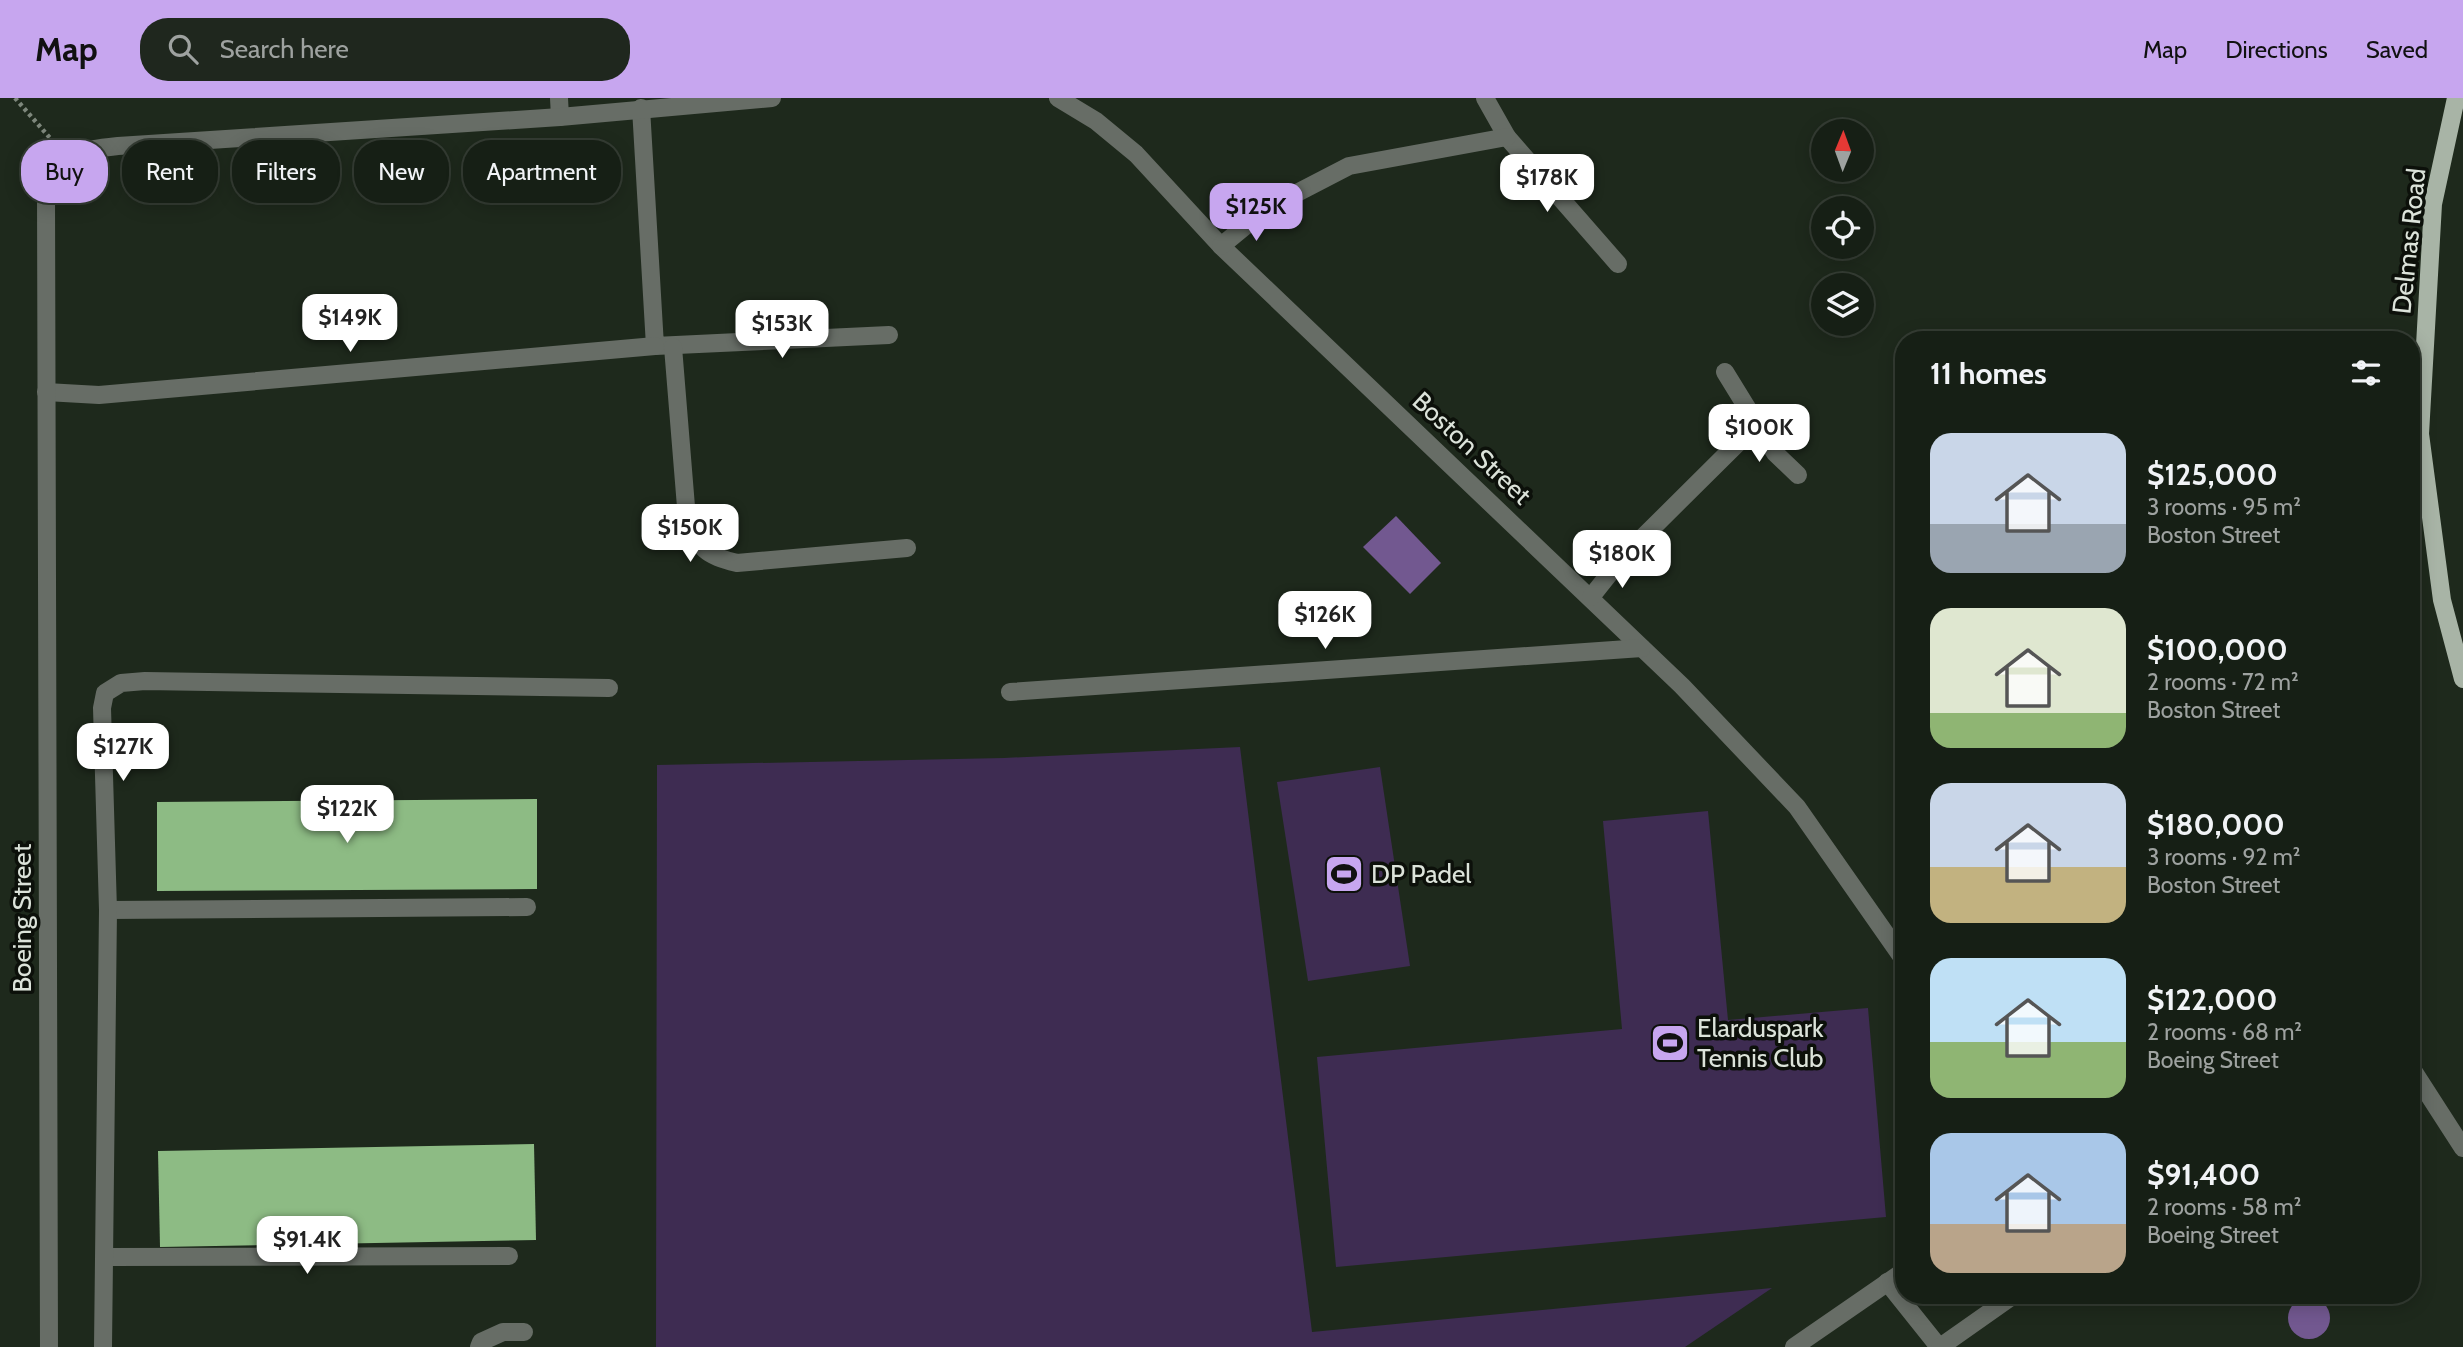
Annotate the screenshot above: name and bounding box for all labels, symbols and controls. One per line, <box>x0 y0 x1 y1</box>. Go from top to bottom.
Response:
search box <box>140 18 630 81</box>
text: Map <box>35 29 98 69</box>
icon: search <box>164 30 202 68</box>
text: Search here <box>220 33 349 65</box>
text: Map <box>2143 35 2187 64</box>
text: Directions <box>2225 35 2328 64</box>
text: Saved <box>2366 35 2428 64</box>
north arrow <box>1811 119 1874 182</box>
map controls <box>1811 119 1874 336</box>
chip: Buy <box>21 140 108 203</box>
chip: Rent <box>122 140 218 203</box>
chip: Filters <box>232 140 340 203</box>
chip: New <box>354 140 449 203</box>
chip: Apartment <box>463 140 621 203</box>
pin: $178K <box>1498 155 1596 214</box>
text: $178K <box>1516 163 1578 191</box>
street label: Delmas Road <box>2385 166 2433 316</box>
pin: $125K <box>1207 184 1305 243</box>
text: $125K <box>1226 192 1286 220</box>
button: locate <box>1811 196 1874 259</box>
button: layers <box>1811 273 1874 336</box>
pin: $149K <box>301 294 399 354</box>
pin: $153K <box>733 300 831 360</box>
text: $149K <box>318 303 382 331</box>
text: $153K <box>752 309 813 337</box>
icon: filters <box>2347 354 2385 392</box>
text: 11 homes <box>1930 355 2047 392</box>
street label: Boston Street <box>1406 385 1538 511</box>
pin: $100K <box>1710 404 1808 464</box>
text: $100K <box>1725 413 1793 441</box>
text: $125,000 <box>2147 456 2278 493</box>
icon: home <box>1986 461 2070 545</box>
text: 3 rooms · 95 m² <box>2147 493 2301 521</box>
pin: $150K <box>641 504 739 564</box>
text: $150K <box>658 513 722 541</box>
text: Boston Street <box>2147 521 2280 549</box>
pin: $180K <box>1573 531 1671 590</box>
text: $180K <box>1589 539 1655 567</box>
pin: $126K <box>1276 592 1374 651</box>
text: $126K <box>1294 600 1356 628</box>
text: $100,000 <box>2147 631 2288 668</box>
icon: home <box>1986 636 2070 720</box>
text: 2 rooms · 72 m² <box>2147 668 2299 696</box>
text: Boston Street <box>2147 696 2280 724</box>
pin: $127K <box>74 724 172 783</box>
text: $127K <box>93 732 153 760</box>
pin: $122K <box>298 786 396 845</box>
text: $122K <box>317 794 377 822</box>
text: $180,000 <box>2147 806 2285 843</box>
icon: home <box>1986 811 2070 895</box>
street label: Boeing Street <box>6 843 38 992</box>
text: 3 rooms · 92 m² <box>2147 843 2301 871</box>
sports icon: DP Padel <box>1323 853 1365 895</box>
place label: DP Padel <box>1371 858 1472 890</box>
text: Boston Street <box>2147 871 2280 899</box>
text: $122,000 <box>2147 981 2277 1018</box>
icon: home <box>1986 986 2070 1070</box>
place label: Elarduspark Tennis Club <box>1697 1012 1824 1074</box>
text: 2 rooms · 68 m² <box>2147 1018 2302 1046</box>
sports icon: Elarduspark Tennis Club <box>1649 1022 1691 1064</box>
text: Boeing Street <box>2147 1046 2279 1074</box>
text: $91,400 <box>2147 1156 2260 1193</box>
icon: home <box>1986 1161 2070 1245</box>
text: 2 rooms · 58 m² <box>2147 1193 2301 1221</box>
pin: $91.4K <box>250 1216 364 1276</box>
text: Boeing Street <box>2147 1221 2279 1249</box>
text: $91.4K <box>273 1225 341 1253</box>

